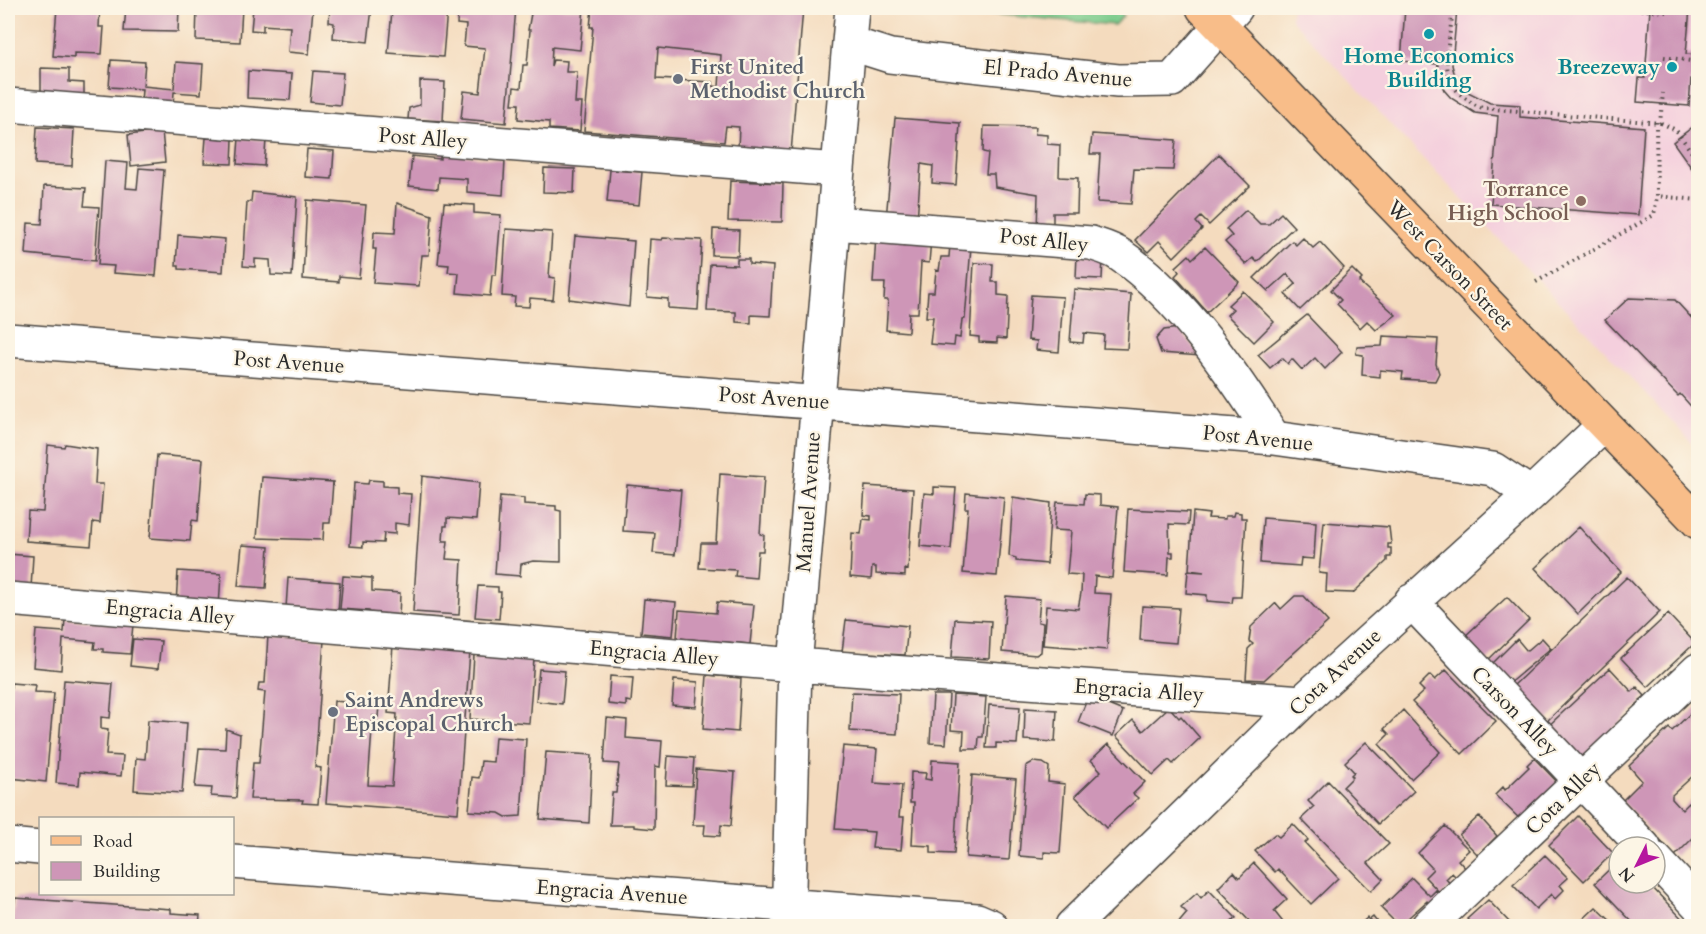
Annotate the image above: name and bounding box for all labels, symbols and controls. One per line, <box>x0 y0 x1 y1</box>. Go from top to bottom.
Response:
marker: Home Economics Building <box>1422 27 1436 41</box>
place label: Home Economics Building <box>1344 42 1514 95</box>
place label: First United Methodist Church <box>690 53 865 106</box>
street label: El Prado Avenue <box>982 53 1134 94</box>
place label: Breezeway <box>1557 53 1660 82</box>
marker: Breezeway <box>1665 60 1679 74</box>
marker: First United Methodist Church <box>671 72 685 86</box>
street label: Post Alley <box>377 121 469 156</box>
place label: Torrance High School <box>1448 175 1569 228</box>
street label: West Carson Street <box>1379 193 1520 337</box>
marker: Torrance High School <box>1574 194 1588 208</box>
street label: Post Alley <box>998 221 1090 260</box>
street label: Post Avenue <box>233 344 345 381</box>
street label: Post Avenue <box>718 380 830 417</box>
street label: Post Avenue <box>1201 418 1315 459</box>
street label: Manuel Avenue <box>789 431 828 573</box>
street label: Engracia Alley <box>104 592 236 633</box>
street label: Cota Avenue <box>1283 622 1388 723</box>
street label: Engracia Alley <box>588 633 720 674</box>
street label: Carson Alley <box>1464 660 1565 763</box>
street label: Engracia Alley <box>1073 672 1205 709</box>
place label: Saint Andrews Episcopal Church <box>345 686 514 739</box>
marker: Saint Andrews Episcopal Church <box>326 705 340 719</box>
street label: Cota Alley <box>1519 755 1608 842</box>
legend <box>39 817 234 895</box>
text: Road <box>93 829 133 854</box>
north arrow <box>1607 835 1667 895</box>
text: Building <box>93 859 161 884</box>
text: N <box>1614 862 1640 887</box>
street label: Engracia Avenue <box>535 873 689 912</box>

